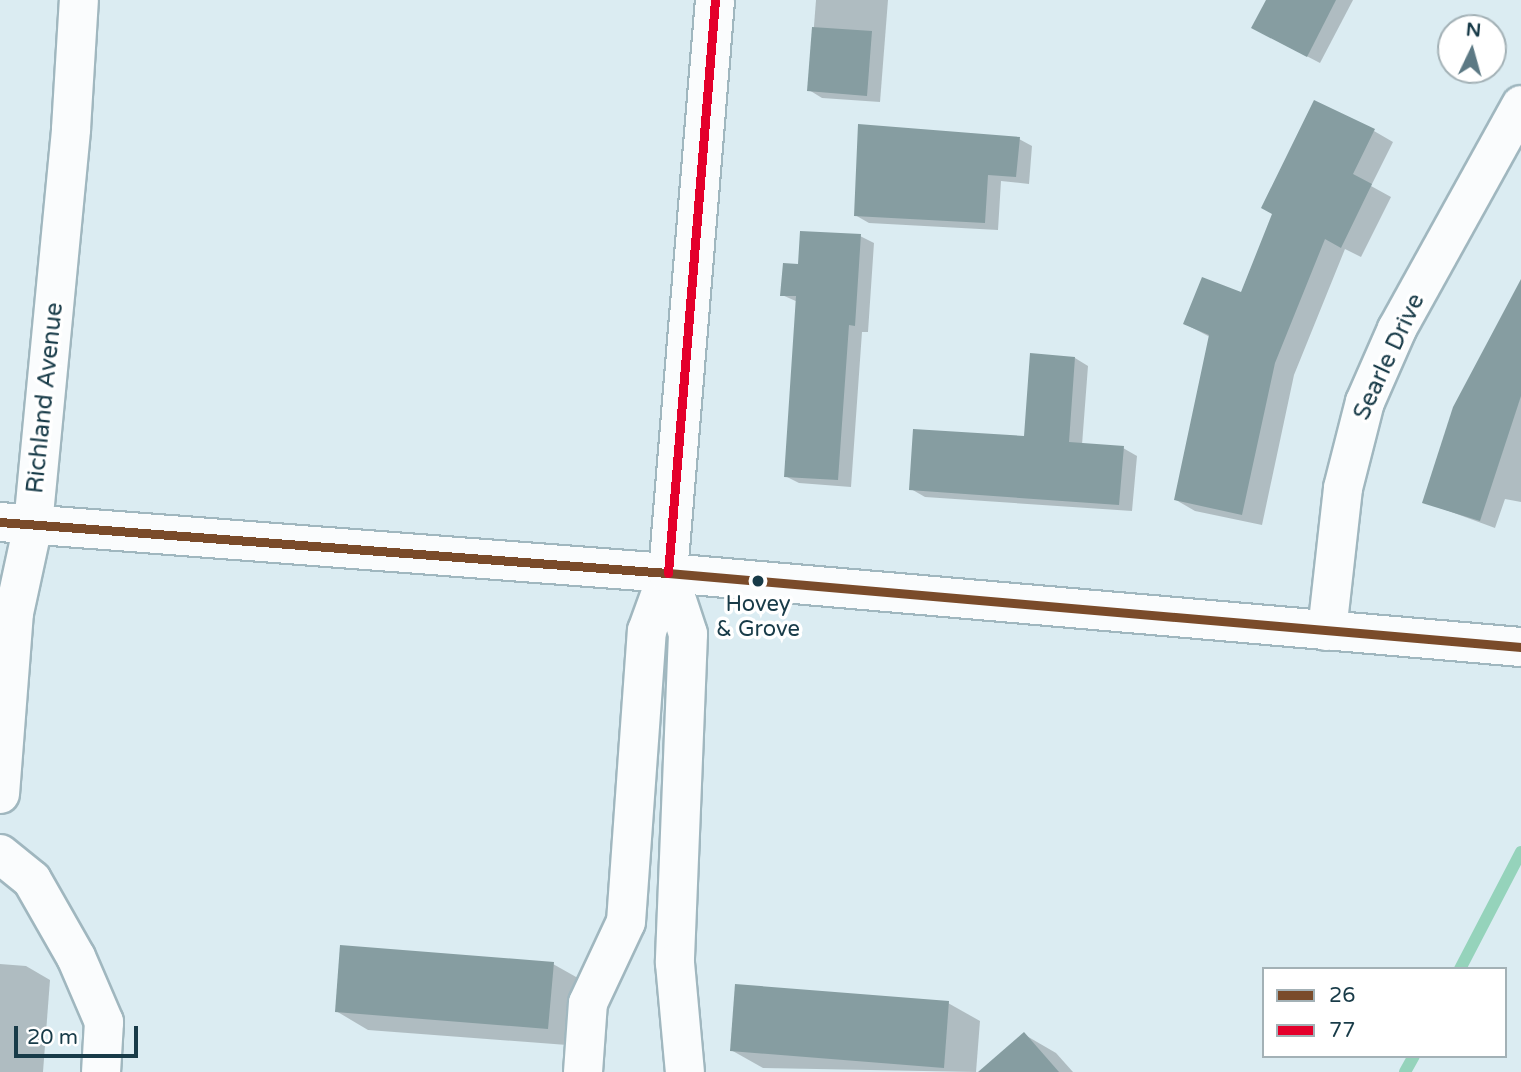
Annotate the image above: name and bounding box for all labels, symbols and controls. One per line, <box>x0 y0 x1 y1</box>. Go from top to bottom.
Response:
north arrow <box>1437 14 1507 84</box>
text: N <box>1465 18 1482 42</box>
street label: Searle Drive <box>1347 289 1431 425</box>
street label: Richland Avenue <box>21 301 69 495</box>
marker: Hovey & Grove <box>751 574 765 588</box>
place label: Hovey & Grove <box>716 591 800 642</box>
legend <box>1262 967 1507 1058</box>
text: 26 <box>1329 983 1355 1008</box>
scale bar <box>18 1012 142 1056</box>
text: 77 <box>1329 1018 1355 1043</box>
text: 20 m <box>27 1025 78 1050</box>

